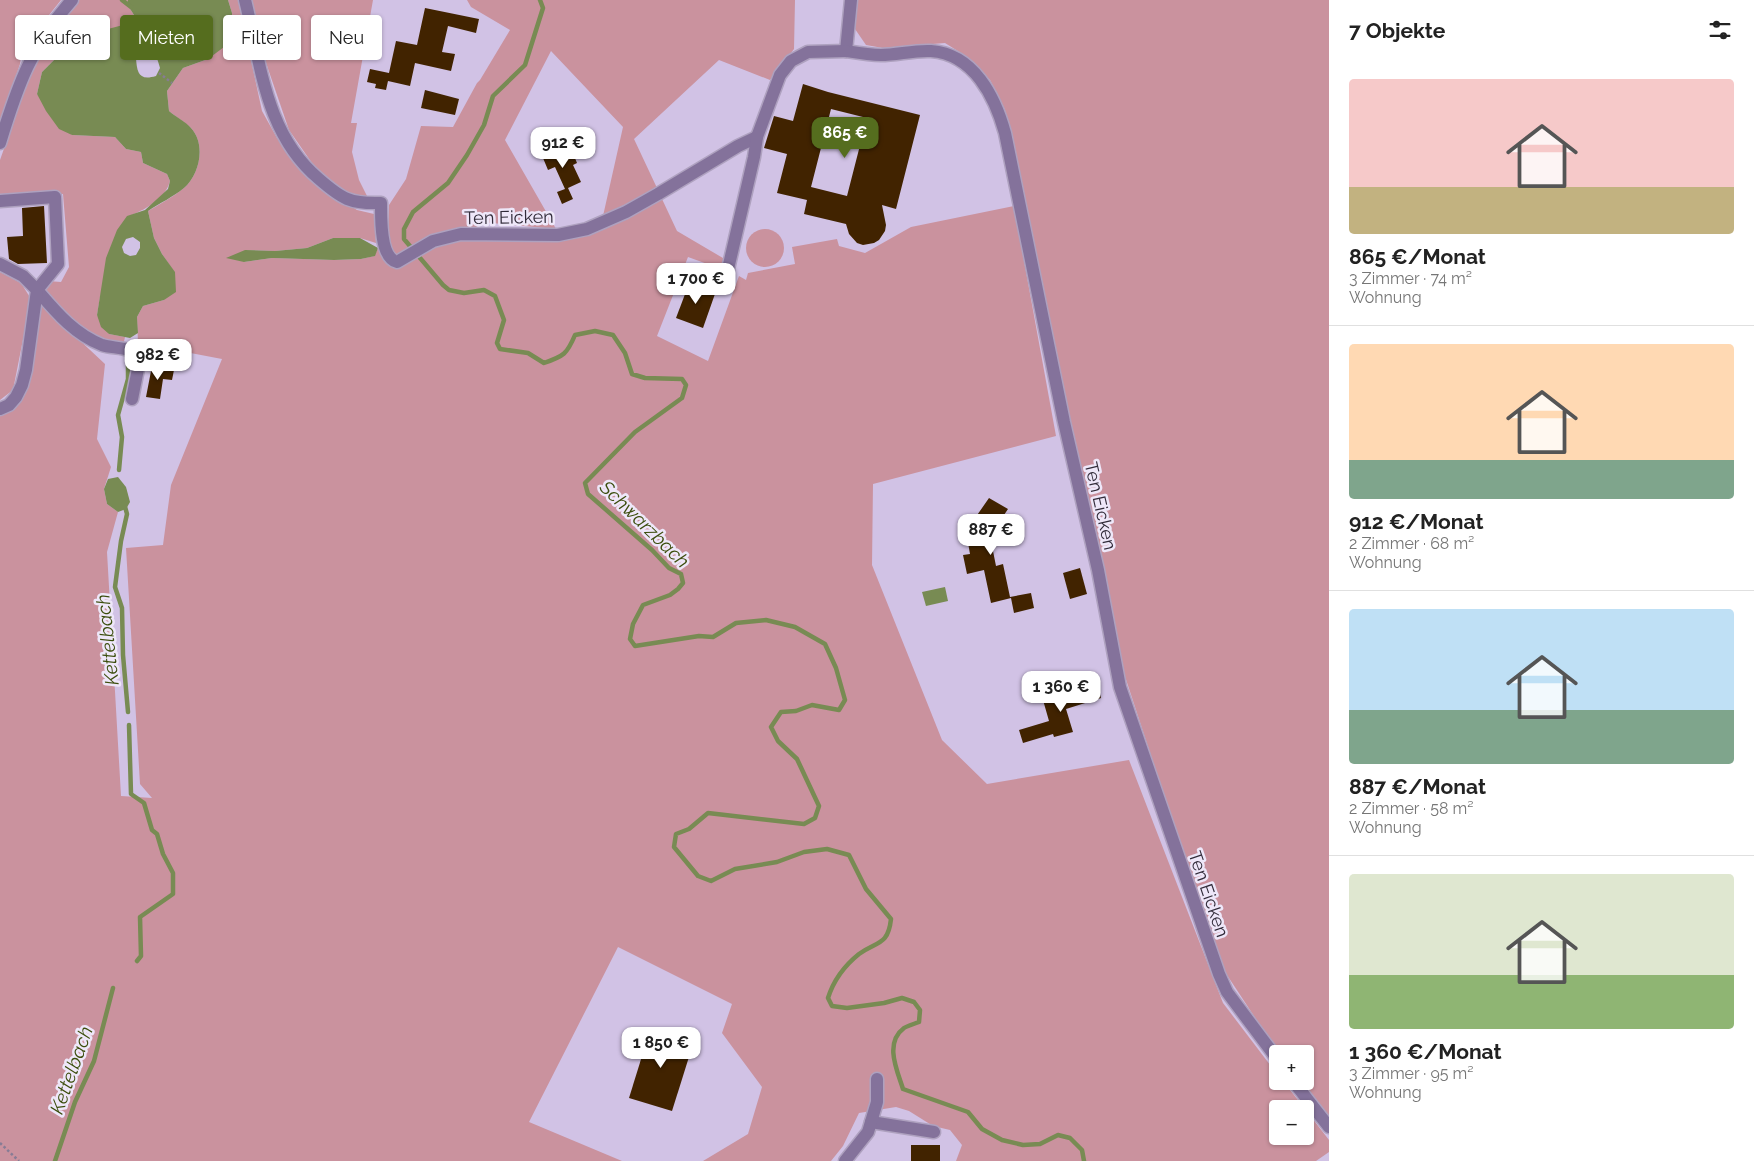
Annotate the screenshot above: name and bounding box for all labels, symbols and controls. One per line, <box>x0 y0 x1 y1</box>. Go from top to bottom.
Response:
chip: Kaufen <box>15 15 110 60</box>
chip: Mieten <box>120 15 213 60</box>
chip: Filter <box>223 15 301 60</box>
chip: Neu <box>311 15 382 60</box>
icon: filters <box>1706 16 1734 44</box>
text: 7 Objekte <box>1349 18 1445 43</box>
icon: home <box>1497 111 1587 201</box>
pin: 865 € <box>810 116 880 159</box>
text: 865 € <box>823 123 867 142</box>
pin: 912 € <box>528 126 598 169</box>
text: 912 € <box>542 133 584 152</box>
street label: Ten Eicken <box>464 206 554 228</box>
text: 865 €/Monat <box>1349 244 1486 269</box>
pin: 1 700 € <box>650 262 742 305</box>
text: 1 700 € <box>668 269 724 288</box>
text: 3 Zimmer · 74 m² <box>1349 269 1472 288</box>
text: Wohnung <box>1349 288 1422 307</box>
pin: 982 € <box>123 338 193 381</box>
text: 982 € <box>136 345 180 364</box>
icon: home <box>1497 377 1587 467</box>
street label: Ten Eicken <box>1081 460 1121 552</box>
water label: Schwarzbach <box>595 475 694 572</box>
text: 912 €/Monat <box>1349 509 1483 534</box>
pin: 887 € <box>956 514 1026 556</box>
text: 887 € <box>969 520 1013 539</box>
text: 2 Zimmer · 68 m² <box>1349 534 1474 553</box>
text: Wohnung <box>1349 553 1422 572</box>
water label: Kettelbach <box>91 593 123 687</box>
icon: home <box>1497 642 1587 732</box>
pin: 1 360 € <box>1015 670 1107 713</box>
text: 1 360 € <box>1033 677 1089 696</box>
text: 887 €/Monat <box>1349 774 1486 799</box>
text: 2 Zimmer · 58 m² <box>1349 799 1473 818</box>
text: Wohnung <box>1349 818 1422 837</box>
street label: Ten Eicken <box>1185 848 1233 940</box>
icon: home <box>1497 907 1587 997</box>
water label: Kettelbach <box>45 1023 97 1117</box>
pin: 1 850 € <box>615 1026 707 1069</box>
text: 1 850 € <box>633 1033 689 1052</box>
text: 1 360 €/Monat <box>1349 1039 1502 1064</box>
map controls <box>1269 1045 1314 1145</box>
button: + <box>1269 1045 1314 1090</box>
text: 3 Zimmer · 95 m² <box>1349 1064 1474 1083</box>
text: Wohnung <box>1349 1083 1422 1102</box>
button: − <box>1269 1100 1314 1145</box>

